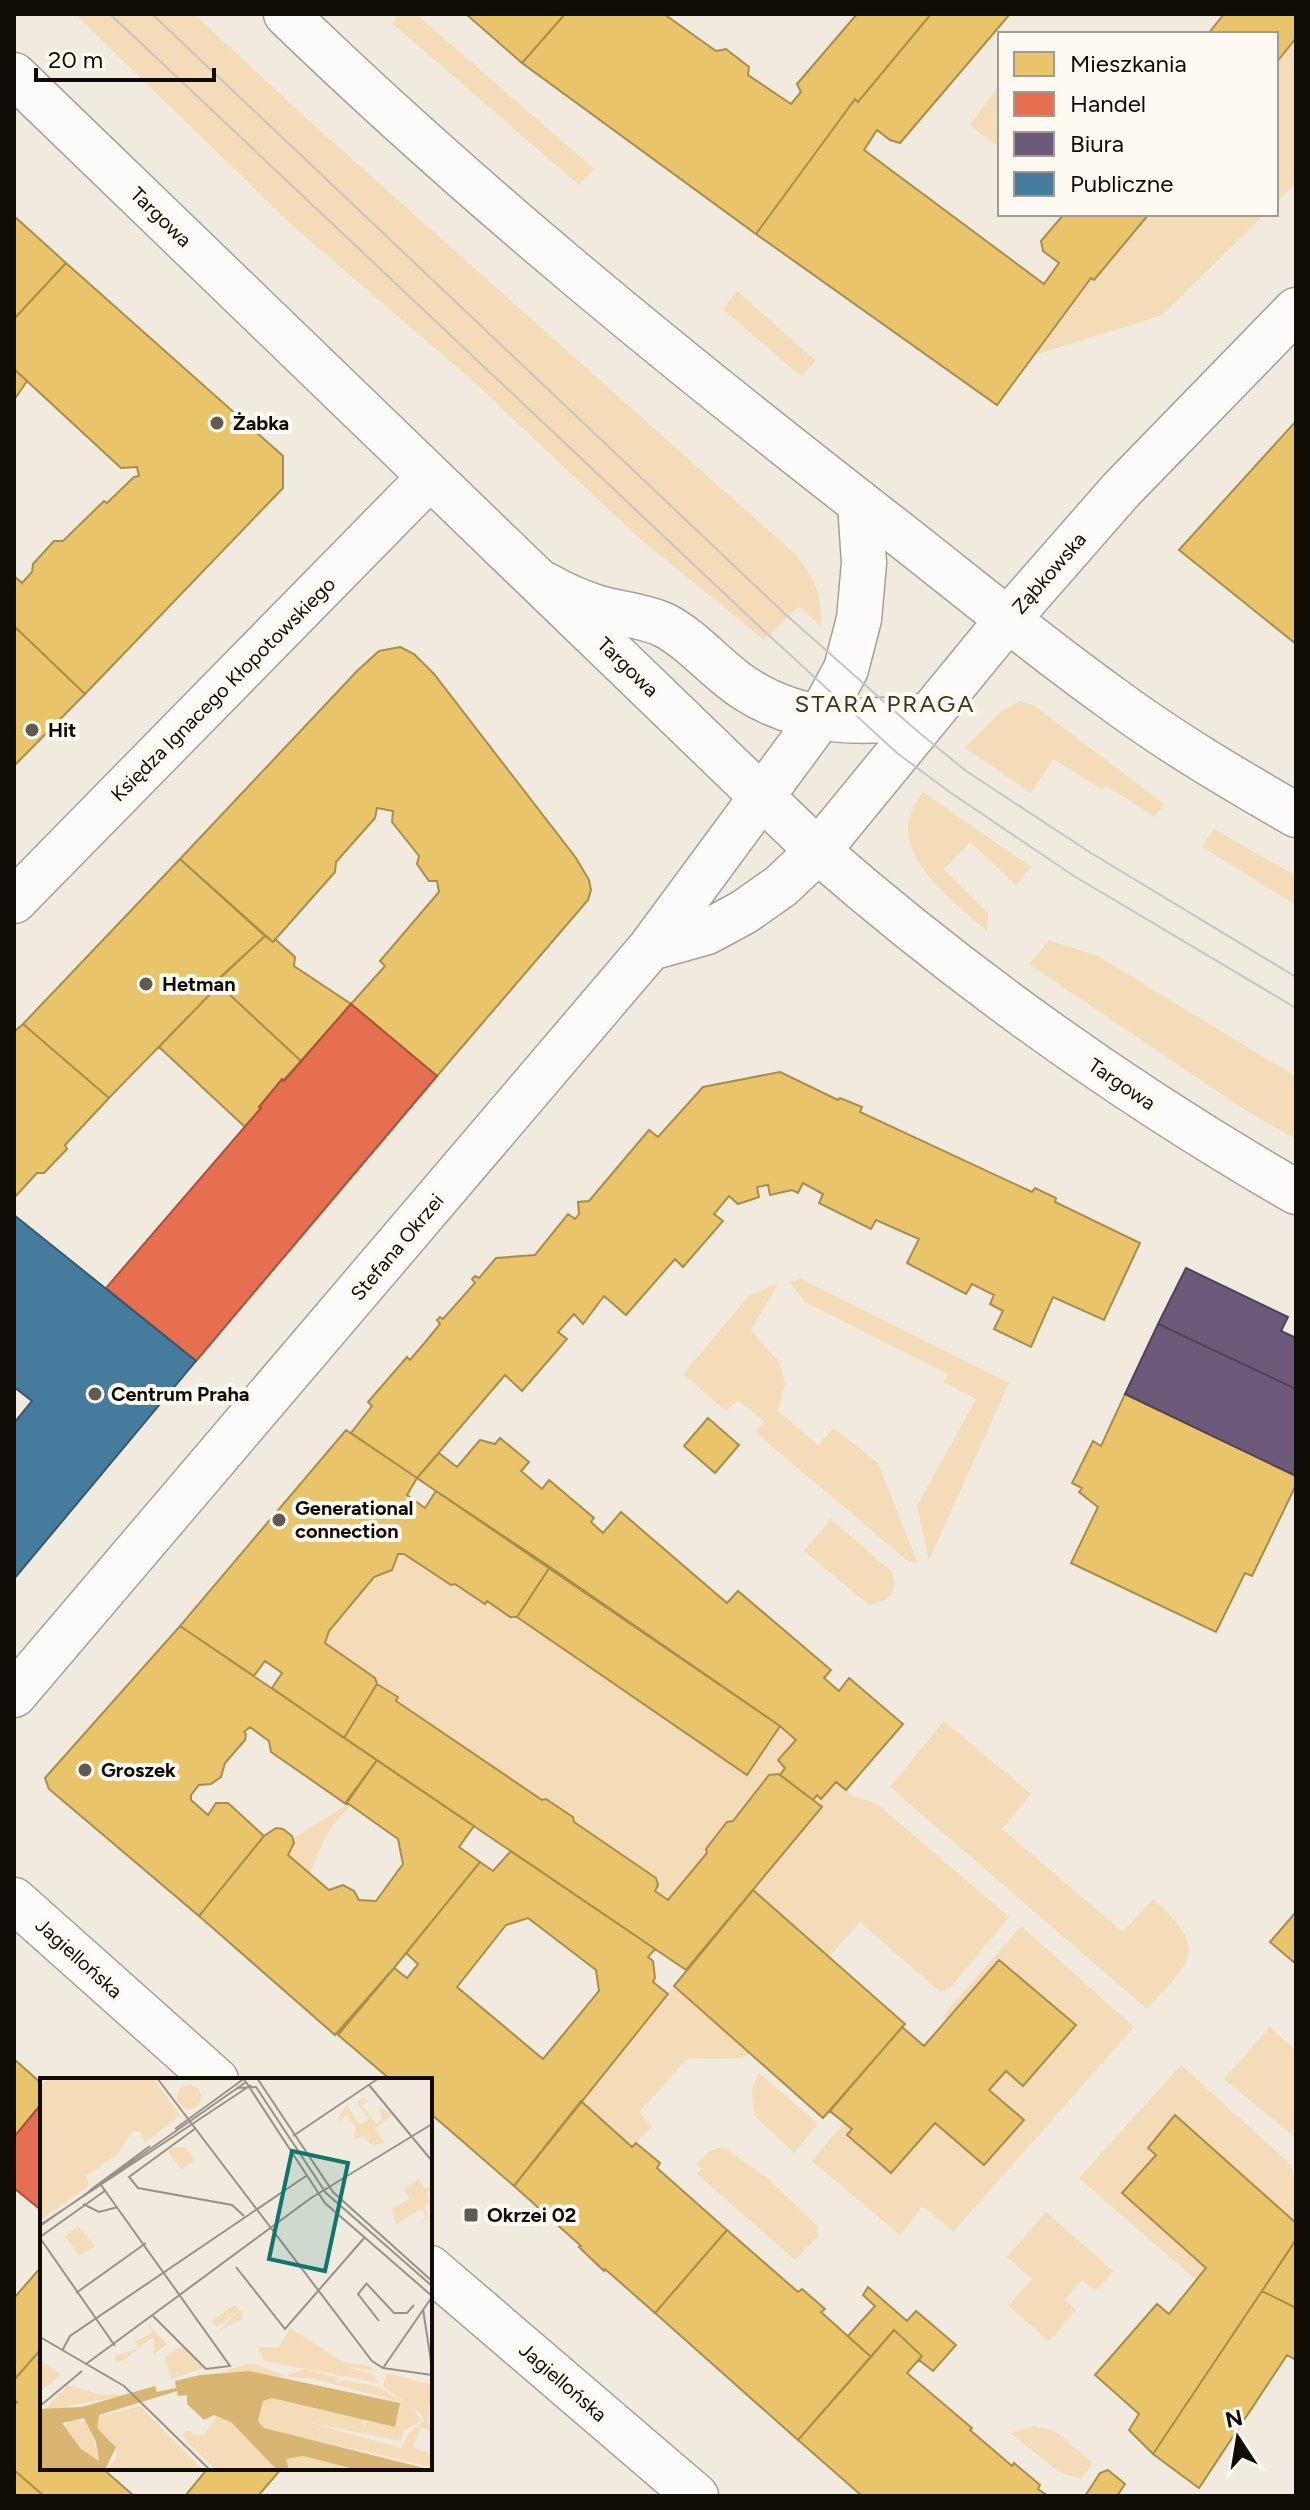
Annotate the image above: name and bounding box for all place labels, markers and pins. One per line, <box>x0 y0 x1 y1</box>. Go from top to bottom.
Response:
place label: Żabka <box>233 411 289 435</box>
marker: Żabka <box>208 414 226 432</box>
place label: Hit <box>48 718 76 742</box>
marker: Hit <box>23 721 41 739</box>
place label: Hetman <box>162 972 236 996</box>
marker: Hetman <box>137 975 155 993</box>
place label: Centrum Praha <box>111 1382 249 1406</box>
marker: Centrum Praha <box>86 1385 104 1403</box>
place label: Generational connection <box>295 1496 413 1543</box>
marker: Generational connection <box>270 1511 288 1529</box>
place label: Groszek <box>101 1758 176 1782</box>
marker: Groszek <box>76 1761 94 1779</box>
place label: Okrzei 02 <box>487 2203 576 2227</box>
marker: Okrzei 02 <box>462 2206 480 2224</box>

